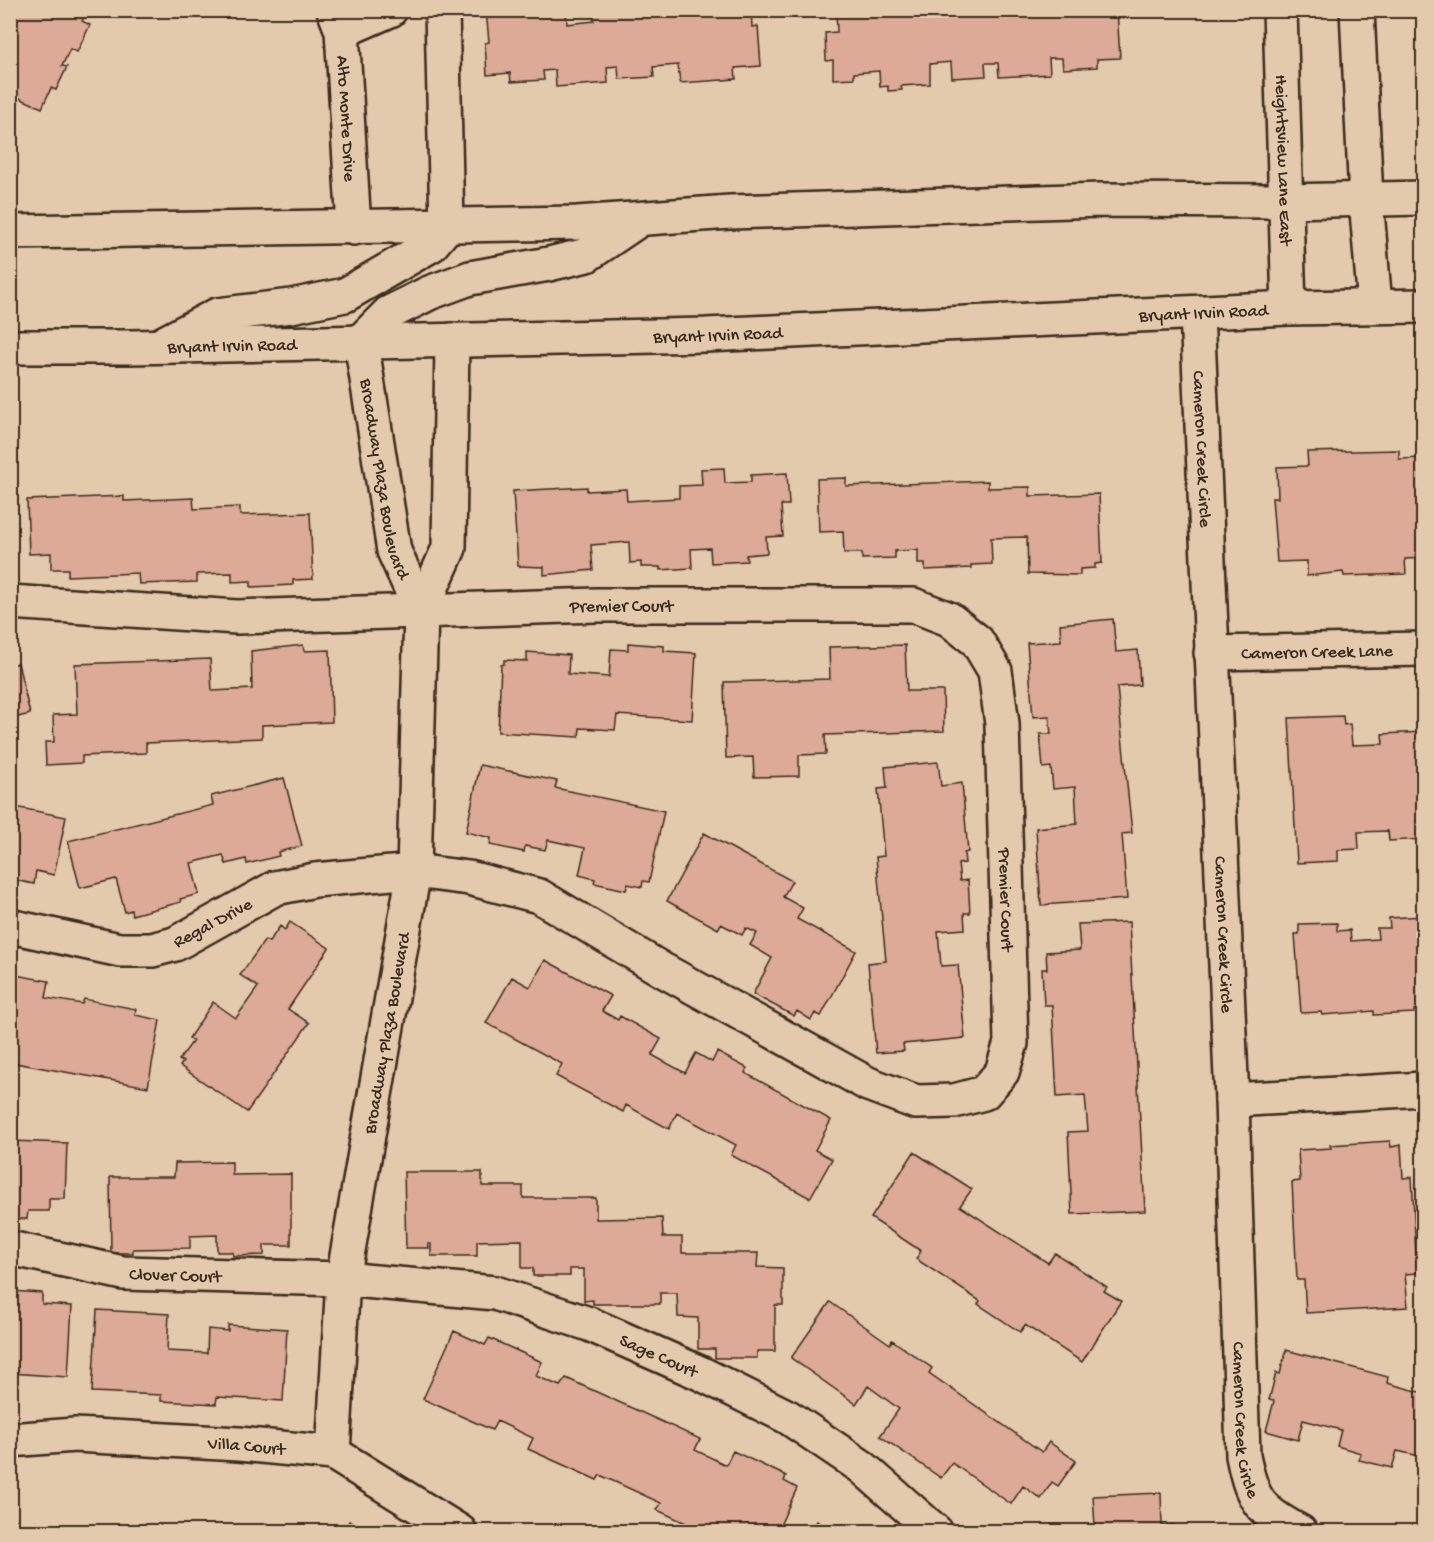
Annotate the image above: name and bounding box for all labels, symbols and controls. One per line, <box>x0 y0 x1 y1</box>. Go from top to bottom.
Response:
street label: Alto Monte Drive <box>331 55 359 183</box>
street label: Heightsview Lane East <box>1269 74 1295 247</box>
street label: Bryant Irvin Road <box>1137 301 1270 328</box>
street label: Bryant Irvin Road <box>652 323 785 349</box>
street label: Bryant Irvin Road <box>166 336 298 359</box>
street label: Cameron Creek Circle <box>1187 370 1215 528</box>
street label: Broadway Plaza Boulevard <box>354 376 414 584</box>
street label: Premier Court <box>568 597 675 619</box>
street label: Cameron Creek Lane <box>1241 642 1394 665</box>
street label: Premier Court <box>992 847 1016 953</box>
street label: Cameron Creek Circle <box>1208 856 1236 1014</box>
street label: Regal Drive <box>170 894 257 954</box>
street label: Broadway Plaza Boulevard <box>360 930 416 1137</box>
street label: Clover Court <box>129 1265 223 1289</box>
street label: Sage Court <box>616 1331 702 1384</box>
street label: Cameron Creek Circle <box>1226 1341 1263 1503</box>
street label: Villa Court <box>206 1434 287 1462</box>

